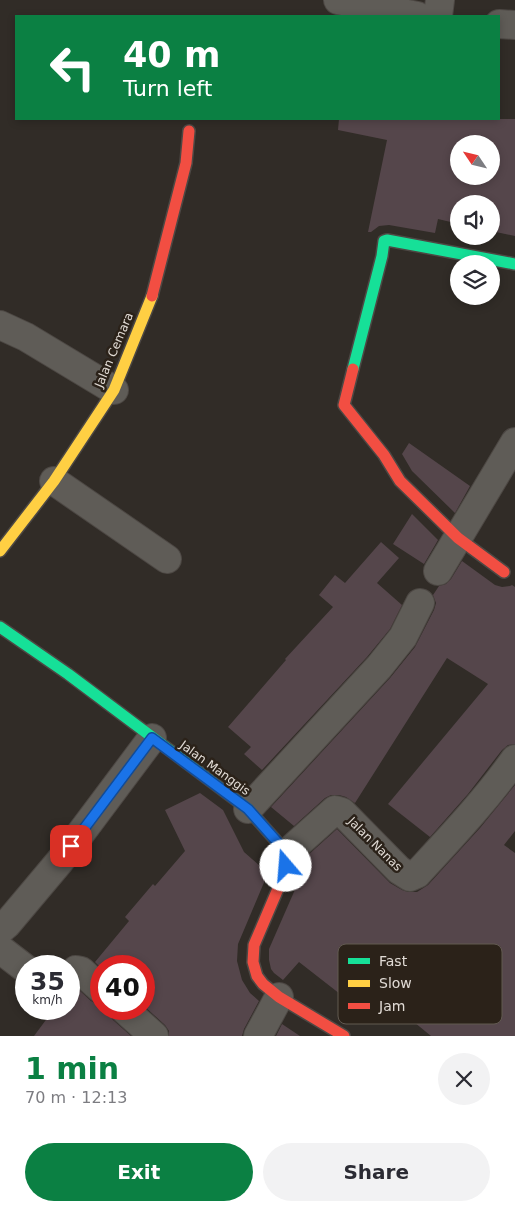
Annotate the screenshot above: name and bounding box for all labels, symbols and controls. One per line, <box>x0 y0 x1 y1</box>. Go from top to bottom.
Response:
icon: left <box>40 35 105 100</box>
text: 40 m <box>123 35 220 75</box>
text: Turn left <box>123 76 212 101</box>
north arrow <box>450 135 500 185</box>
map controls <box>450 135 500 305</box>
button: sound <box>450 195 500 245</box>
button: layers <box>450 255 500 305</box>
street label: Jalan Cemara <box>92 310 136 391</box>
street label: Jalan Manggis <box>176 737 253 798</box>
street label: Jalan Nanas <box>344 813 405 874</box>
pin <box>50 825 92 867</box>
icon: arrive <box>57 832 85 860</box>
position arrow <box>259 839 311 891</box>
legend <box>338 944 502 1024</box>
text: Fast <box>379 953 408 969</box>
speed limit sign: 40 <box>90 955 155 1020</box>
text: 35 <box>30 967 65 996</box>
text: Slow <box>379 975 412 991</box>
text: km/h <box>32 993 63 1007</box>
text: Jam <box>378 998 405 1014</box>
text: 1 min <box>25 1051 119 1086</box>
button: close <box>438 1053 490 1105</box>
text: 70 m · 12:13 <box>25 1088 127 1107</box>
button: Exit <box>25 1143 253 1201</box>
button: Share <box>263 1143 490 1201</box>

